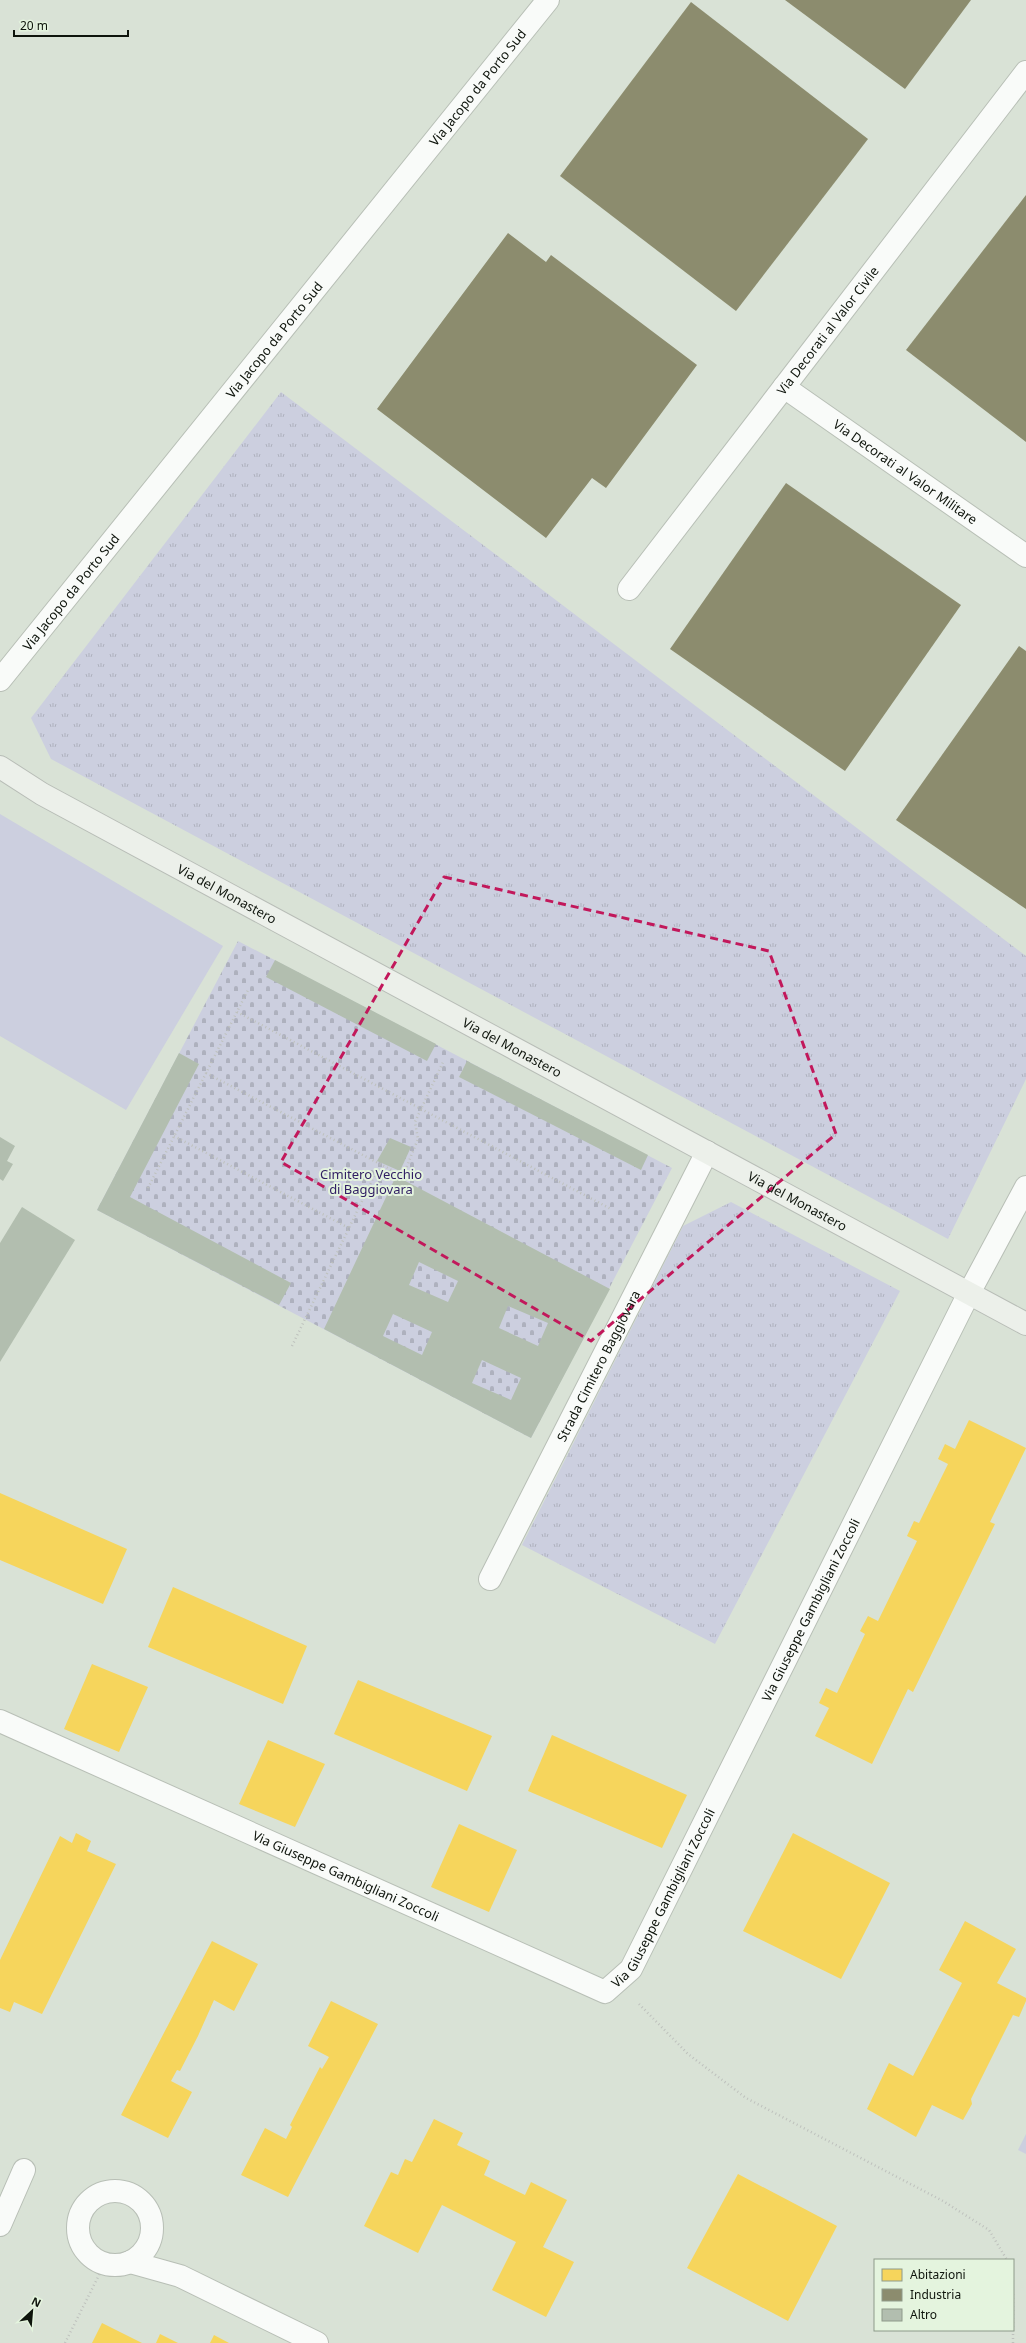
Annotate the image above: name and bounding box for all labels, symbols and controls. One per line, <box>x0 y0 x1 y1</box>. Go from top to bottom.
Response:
scale bar <box>14 12 128 38</box>
text: 20 m <box>20 17 48 34</box>
street label: Via Jacopo da Porto Sud <box>425 25 530 150</box>
street label: Via Decorati al Valor Civile <box>772 262 883 399</box>
street label: Via Jacopo da Porto Sud <box>222 278 327 402</box>
street label: Via Decorati al Valor Militare <box>830 415 981 528</box>
street label: Via Jacopo da Porto Sud <box>18 530 123 654</box>
street label: Via del Monastero <box>174 860 280 928</box>
street label: Via del Monastero <box>459 1013 565 1081</box>
park label: Cimitero Vecchio di Baggiovara <box>320 1165 422 1198</box>
street label: Via del Monastero <box>745 1167 850 1235</box>
street label: Strada Cimitero Baggiovara <box>552 1287 644 1445</box>
street label: Via Giuseppe Gambigliani Zoccoli <box>757 1515 864 1705</box>
street label: Via Giuseppe Gambigliani Zoccoli <box>607 1805 719 1992</box>
street label: Via Giuseppe Gambigliani Zoccoli <box>250 1826 442 1926</box>
legend <box>874 2259 1014 2331</box>
text: Abitazioni <box>910 2266 966 2283</box>
text: Industria <box>910 2286 961 2303</box>
north arrow <box>12 2291 52 2331</box>
text: N <box>29 2293 44 2310</box>
text: Altro <box>910 2306 937 2323</box>

